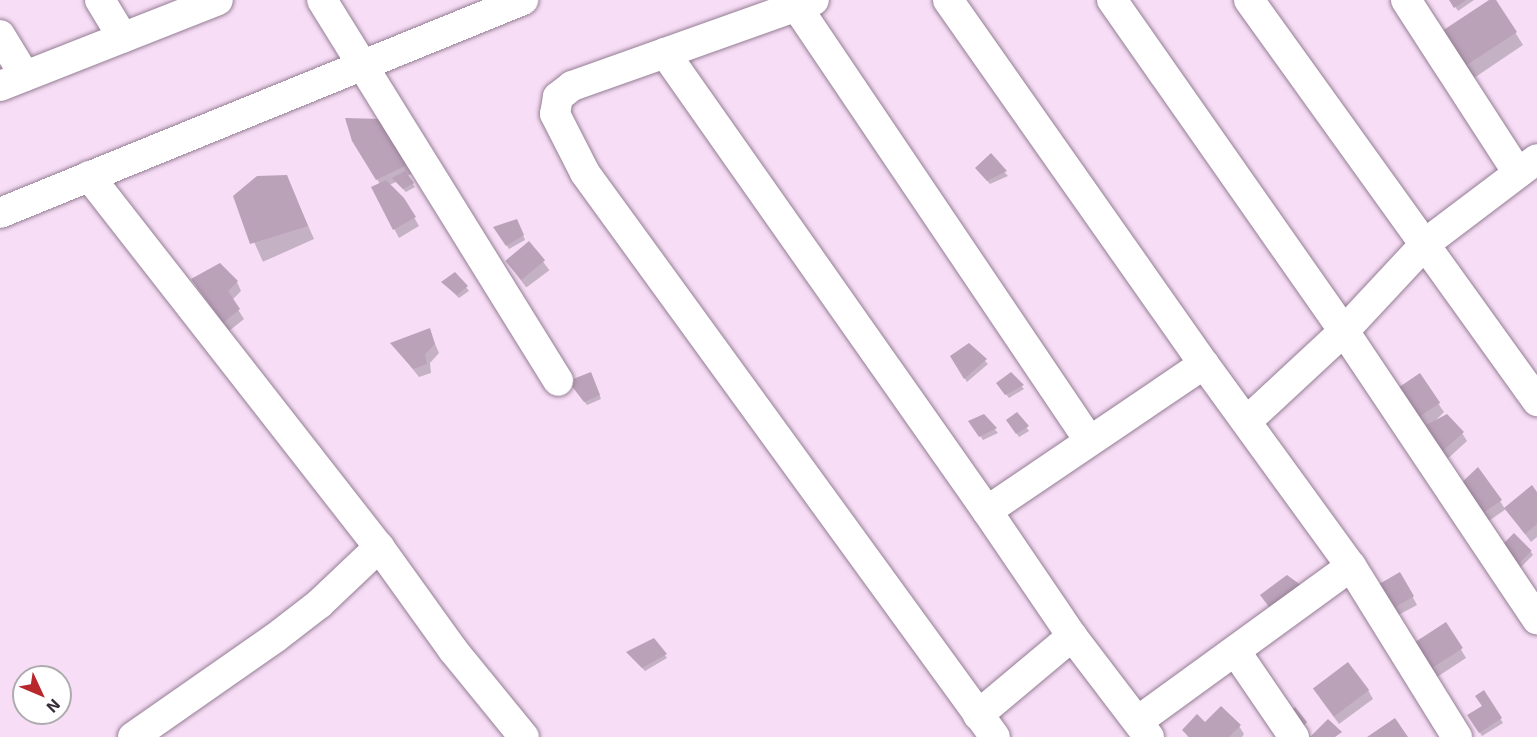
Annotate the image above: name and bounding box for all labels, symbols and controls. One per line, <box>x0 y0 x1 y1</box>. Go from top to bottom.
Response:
north arrow <box>12 665 72 725</box>
text: N <box>43 696 65 717</box>

